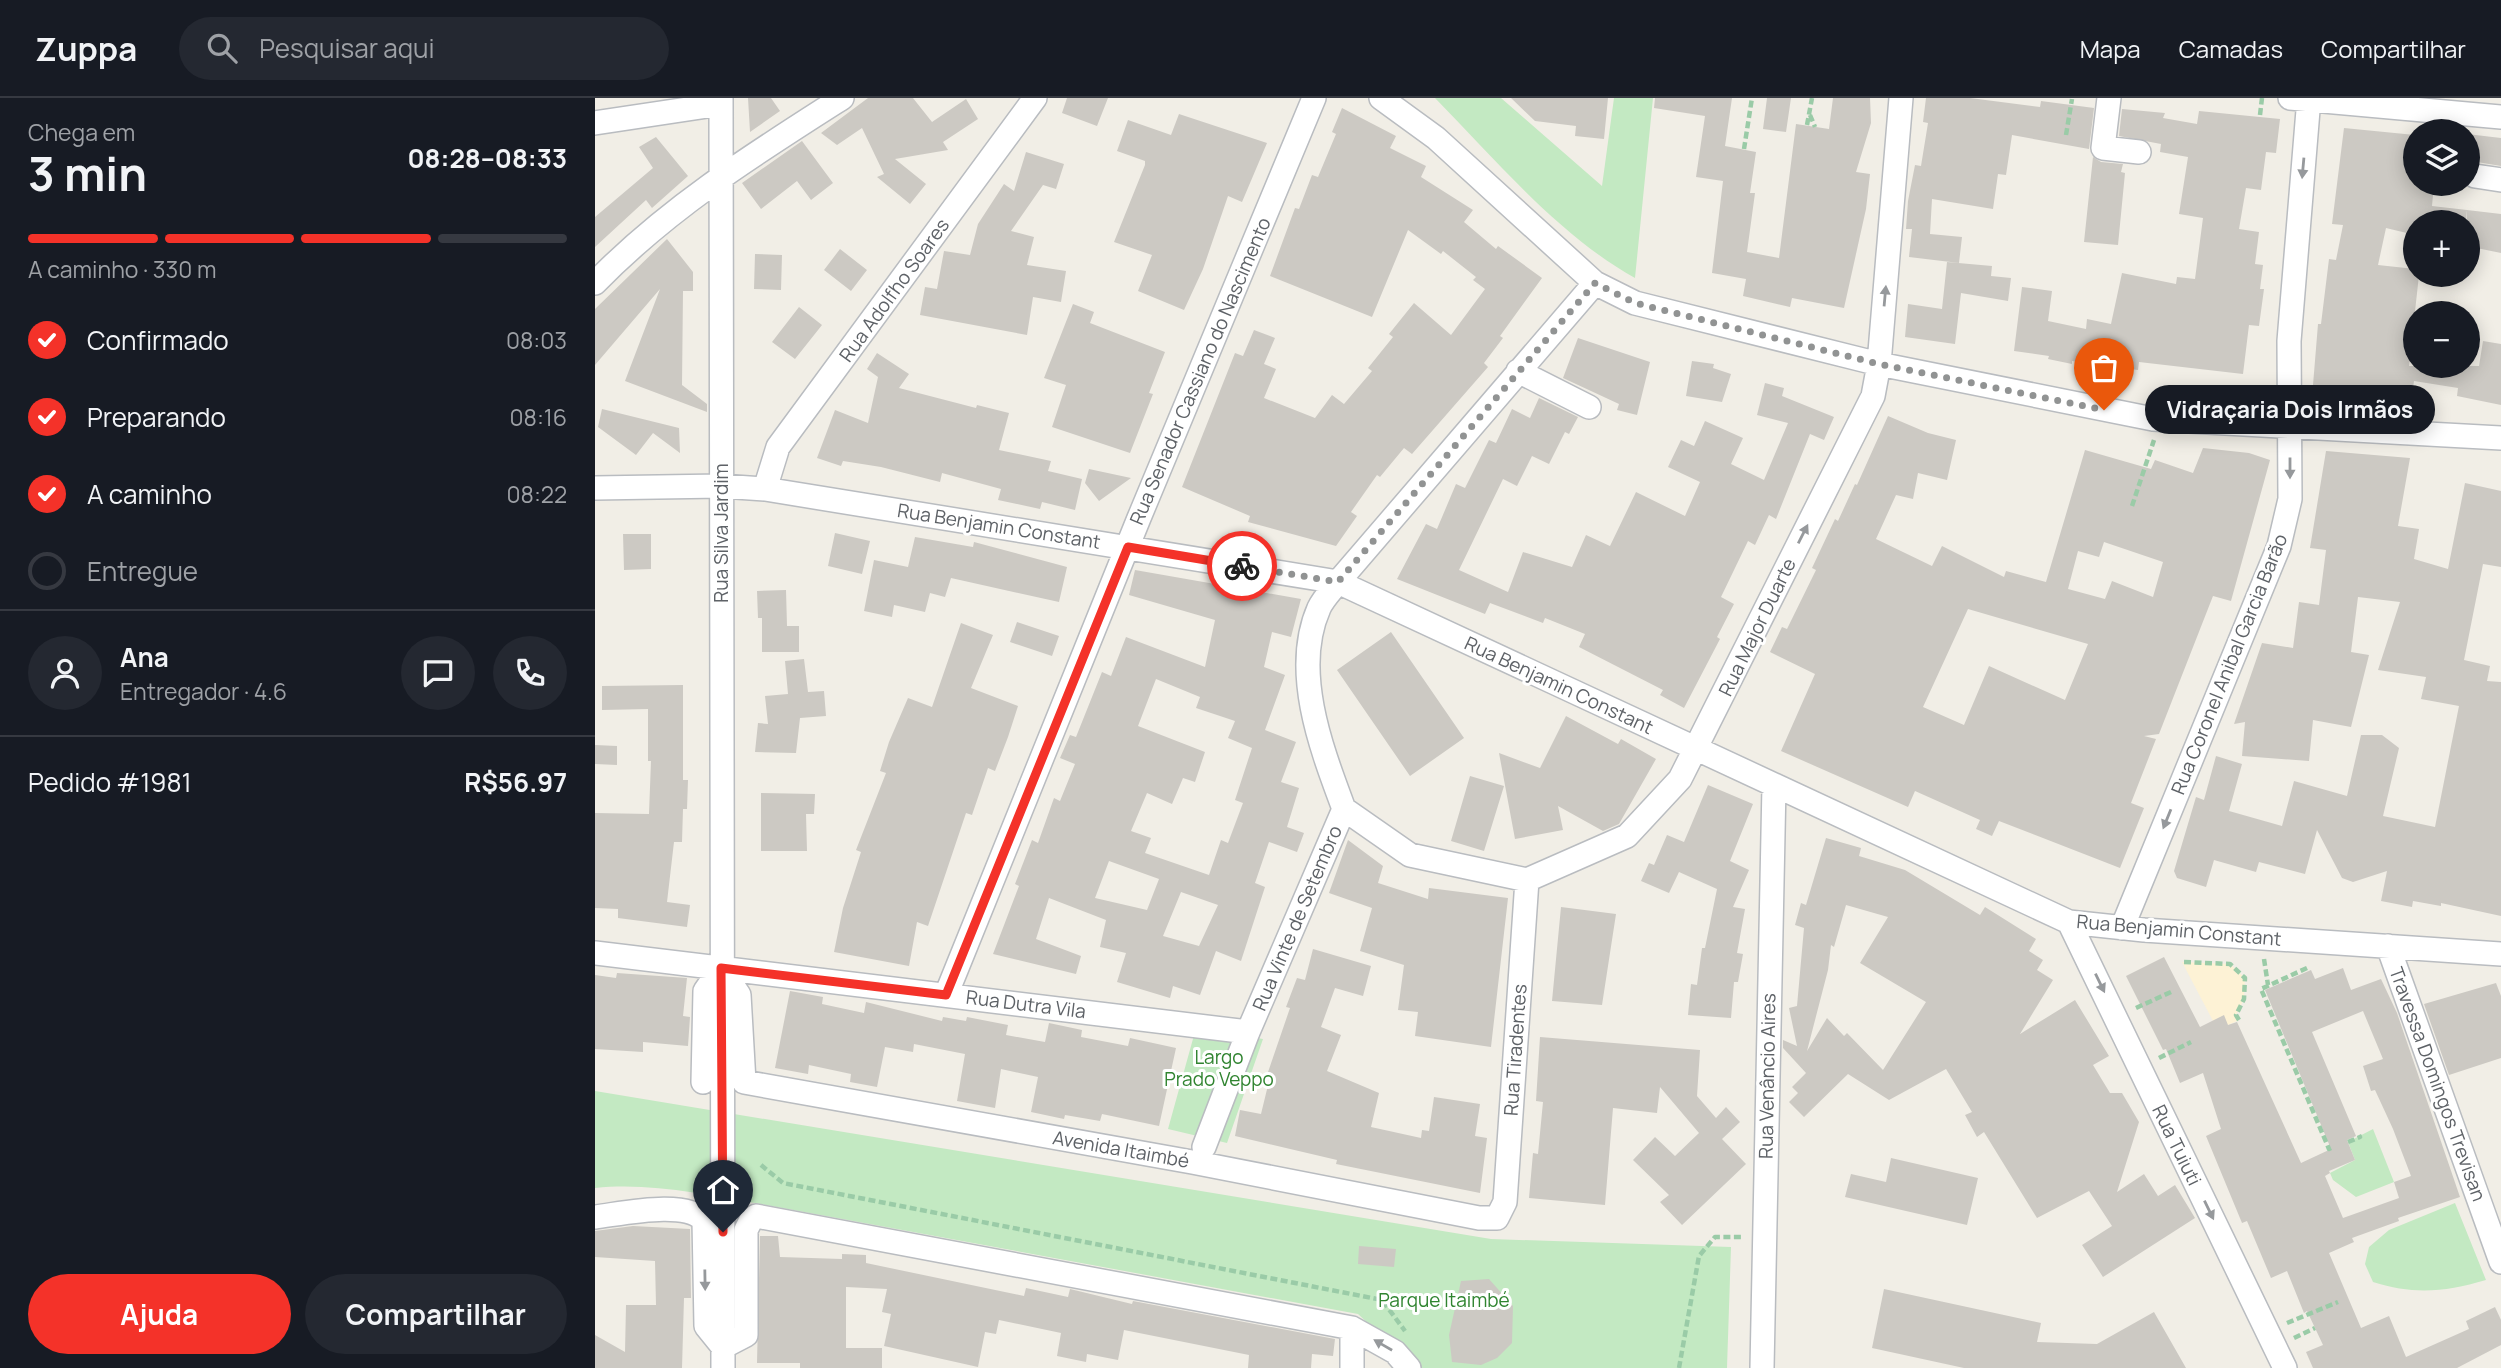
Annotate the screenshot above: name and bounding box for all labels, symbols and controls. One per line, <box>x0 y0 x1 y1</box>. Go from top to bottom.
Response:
search box <box>179 17 669 80</box>
text: Zuppa <box>35 26 137 71</box>
icon: search <box>203 29 241 67</box>
text: Pesquisar aqui <box>259 30 435 66</box>
text: Mapa <box>2080 32 2141 65</box>
text: Camadas <box>2179 32 2283 65</box>
text: Compartilhar <box>2321 32 2466 65</box>
text: Chega em <box>28 116 135 148</box>
map controls <box>2403 119 2480 378</box>
button: layers <box>2403 119 2480 196</box>
text: 08:28–08:33 <box>407 140 567 176</box>
text: 3 min <box>28 142 147 205</box>
one-way arrow <box>2297 157 2308 179</box>
button: + <box>2403 210 2480 287</box>
street label: Rua Adolfho Soares <box>833 213 955 367</box>
street label: Rua Senador Cassiano do Nascimento <box>1123 213 1277 529</box>
text: A caminho · 330 m <box>28 253 216 285</box>
one-way arrow <box>1880 285 1891 307</box>
button: − <box>2403 301 2480 378</box>
icon: check <box>28 321 66 359</box>
text: Confirmado <box>87 322 229 358</box>
text: 08:03 <box>506 324 567 356</box>
pin <box>2074 338 2134 410</box>
icon: bag <box>2085 349 2123 387</box>
callout: Vidraçaria Dois Irmãos <box>2146 386 2437 434</box>
text: Vidraçaria Dois Irmãos <box>2167 393 2413 425</box>
icon: check <box>28 398 66 436</box>
text: Preparando <box>87 399 226 435</box>
text: 08:16 <box>510 401 567 433</box>
one-way arrow <box>2284 457 2296 479</box>
street label: Rua Silva Jardim <box>708 463 734 603</box>
icon: check <box>28 475 66 513</box>
text: A caminho <box>87 476 212 512</box>
text: 08:22 <box>507 478 567 510</box>
street label: Rua Benjamin Constant <box>895 497 1103 555</box>
one-way arrow <box>1798 524 1809 544</box>
street label: Rua Coronel Anibal Garcia Barão <box>2165 530 2293 798</box>
courier <box>1207 531 1277 601</box>
icon: bike <box>1223 547 1261 585</box>
text: Entregue <box>87 553 198 589</box>
street label: Rua Major Duarte <box>1712 554 1802 700</box>
street label: Rua Benjamin Constant <box>1460 630 1658 740</box>
button: person <box>28 636 102 710</box>
button: chat <box>401 636 475 710</box>
button: phone <box>493 636 567 710</box>
text: Ana <box>120 639 169 675</box>
text: Entregador · 4.6 <box>120 675 287 707</box>
text: Pedido #1981 <box>28 764 192 800</box>
text: R$56.97 <box>464 764 567 800</box>
one-way arrow <box>2162 809 2173 830</box>
street label: Rua Vinte de Setembro <box>1246 821 1348 1015</box>
street label: Rua Benjamin Constant <box>2076 908 2282 952</box>
street label: Travessa Domingos Trevisan <box>2383 963 2493 1205</box>
one-way arrow <box>2094 973 2105 993</box>
street label: Rua Tiradentes <box>1497 983 1533 1117</box>
street label: Rua Dutra Vila <box>965 984 1087 1024</box>
street label: Rua Venâncio Aires <box>1753 993 1781 1159</box>
park label: Largo Prado Veppo <box>1164 1044 1274 1092</box>
street label: Rua Tuiuti <box>2146 1100 2208 1190</box>
street label: Avenida Itaimbé <box>1051 1124 1191 1174</box>
pin <box>693 1160 753 1232</box>
icon: home <box>704 1171 742 1209</box>
one-way arrow <box>2203 1200 2214 1220</box>
one-way arrow <box>699 1269 711 1291</box>
button: Ajuda <box>28 1274 291 1354</box>
button: Compartilhar <box>305 1274 567 1354</box>
park label: Parque Itaimbé <box>1378 1287 1510 1313</box>
one-way arrow <box>1373 1339 1392 1351</box>

